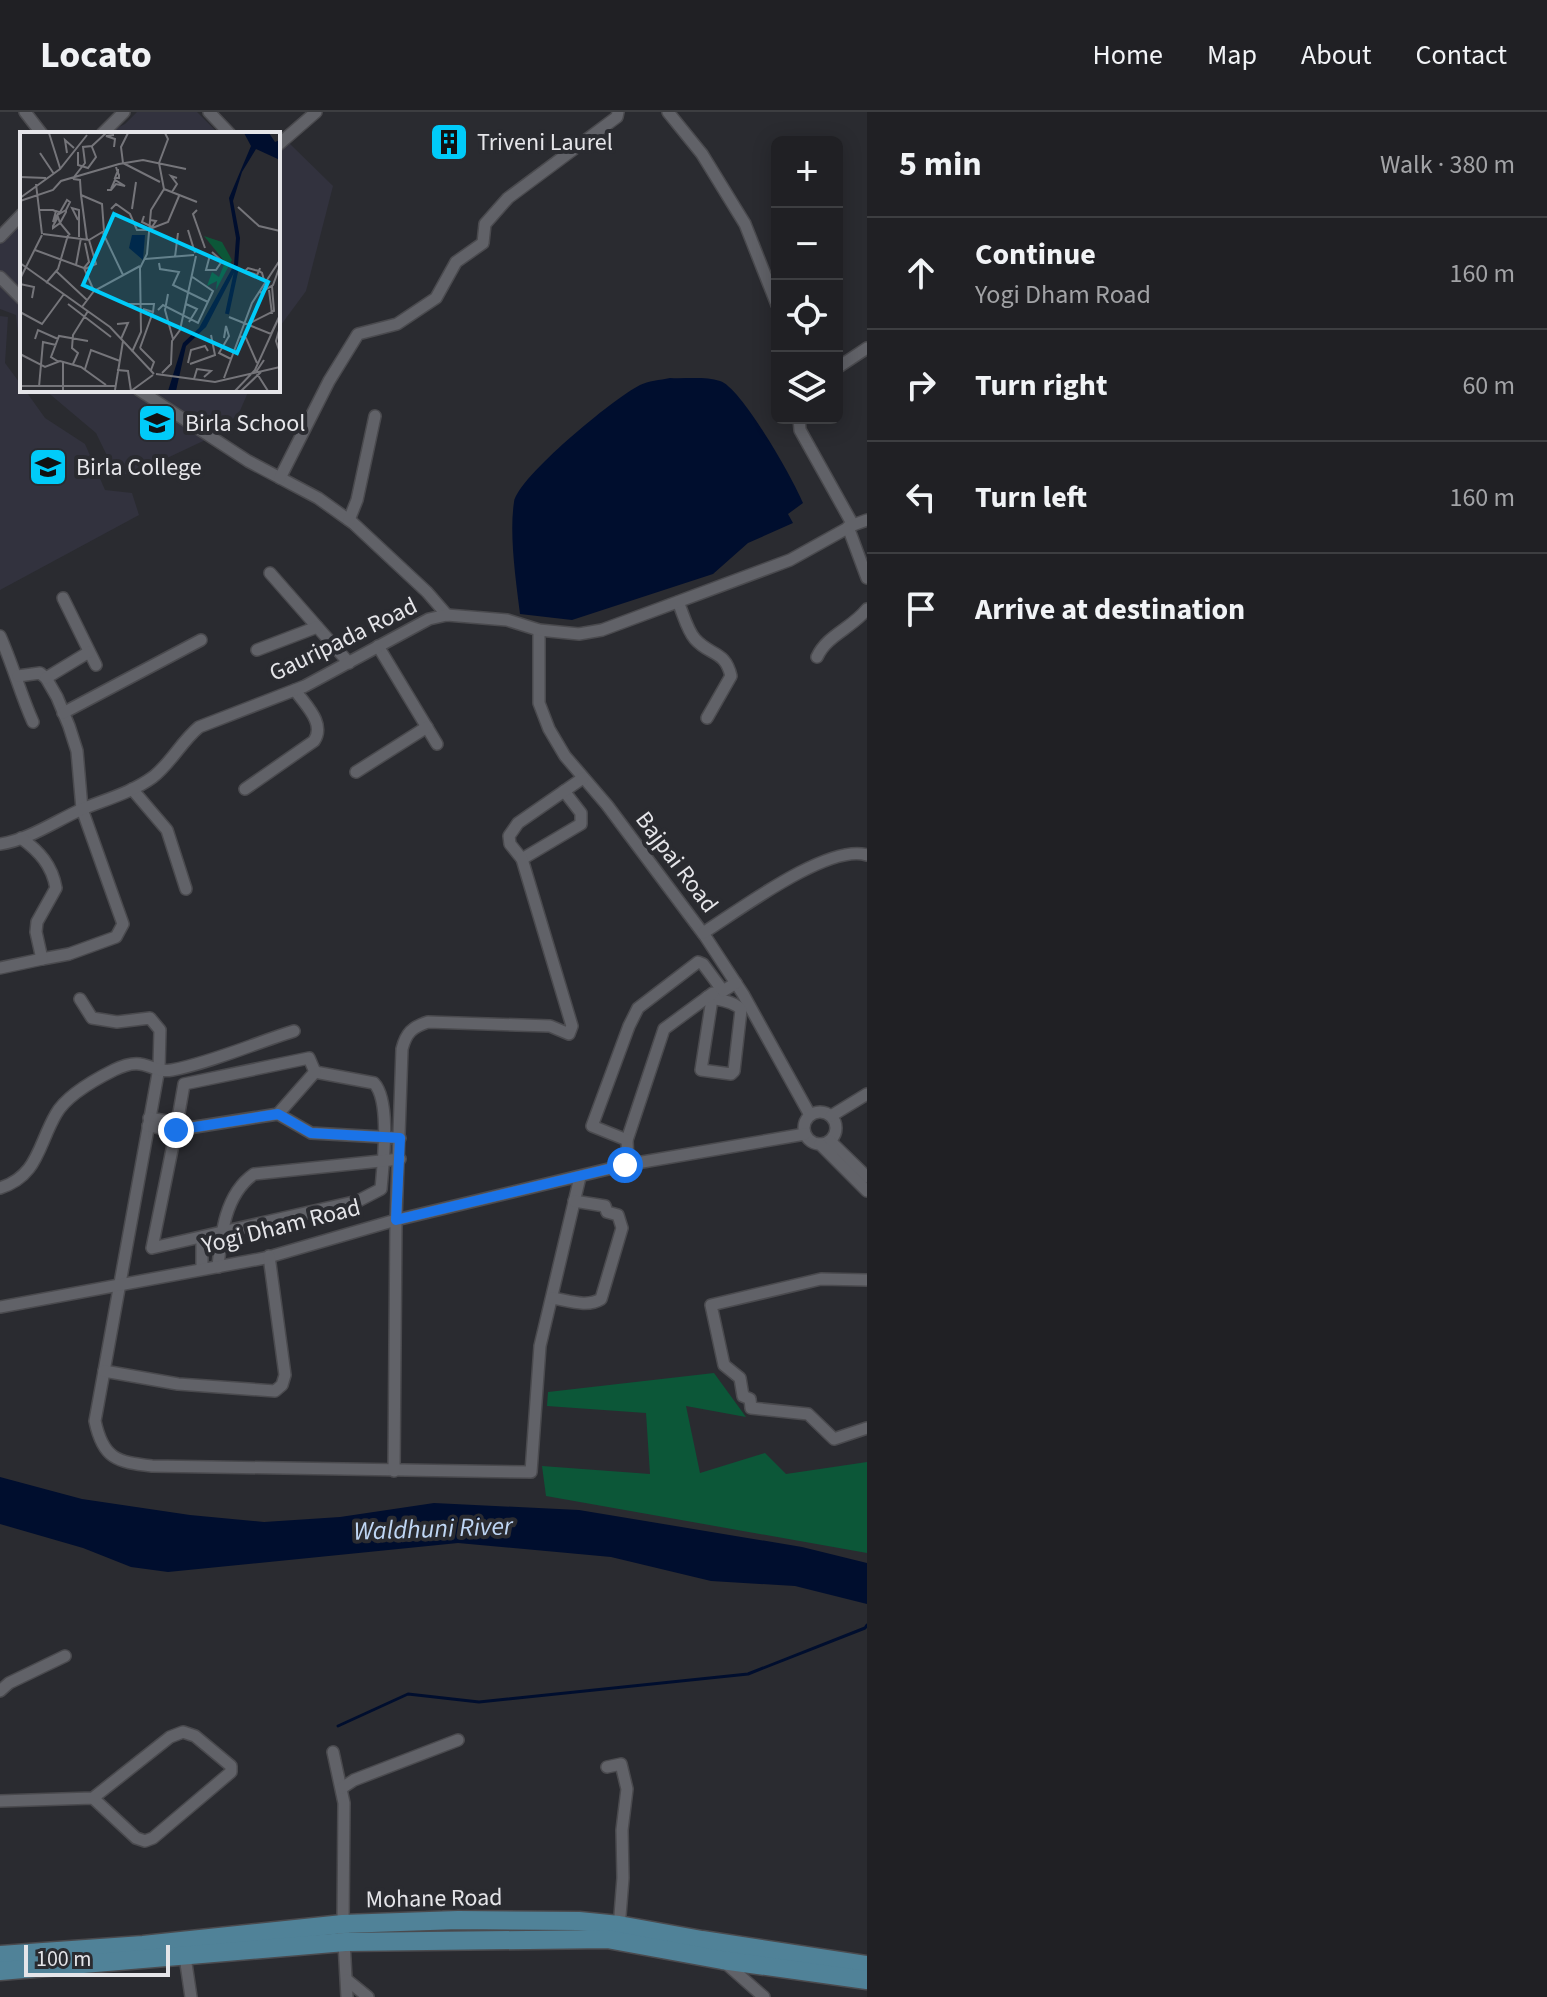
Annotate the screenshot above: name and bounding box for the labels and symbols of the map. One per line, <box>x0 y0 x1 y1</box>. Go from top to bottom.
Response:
building icon: Triveni Laurel <box>428 121 470 163</box>
place label: Triveni Laurel <box>477 125 613 160</box>
inset map <box>20 132 280 392</box>
school or university icon: Birla School <box>136 402 178 444</box>
place label: Birla School <box>185 406 305 441</box>
school or university icon: Birla College <box>27 446 69 488</box>
place label: Birla College <box>76 450 202 485</box>
street label: Gauripada Road <box>263 588 423 690</box>
street label: Bajpai Road <box>627 804 727 921</box>
route end <box>158 1112 194 1148</box>
route start <box>607 1147 643 1183</box>
street label: Yogi Dham Road <box>197 1190 364 1263</box>
water label: Waldhuni River <box>353 1507 514 1550</box>
street label: Mohane Road <box>365 1880 503 1917</box>
scale bar <box>24 1941 170 1977</box>

